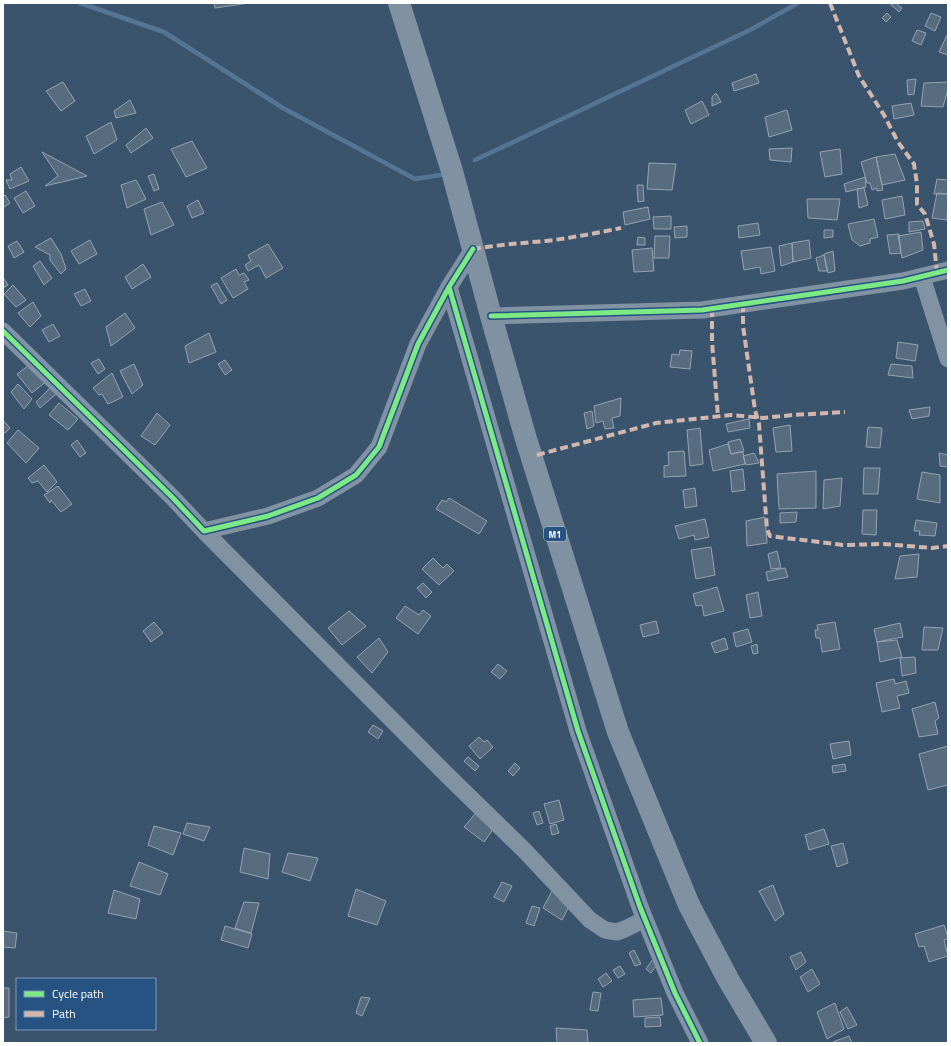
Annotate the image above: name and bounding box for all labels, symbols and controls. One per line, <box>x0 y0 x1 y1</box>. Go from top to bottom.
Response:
road number: M1 <box>544 527 566 541</box>
legend <box>16 978 156 1030</box>
text: Cycle path <box>52 984 104 1003</box>
text: Path <box>52 1004 76 1023</box>

